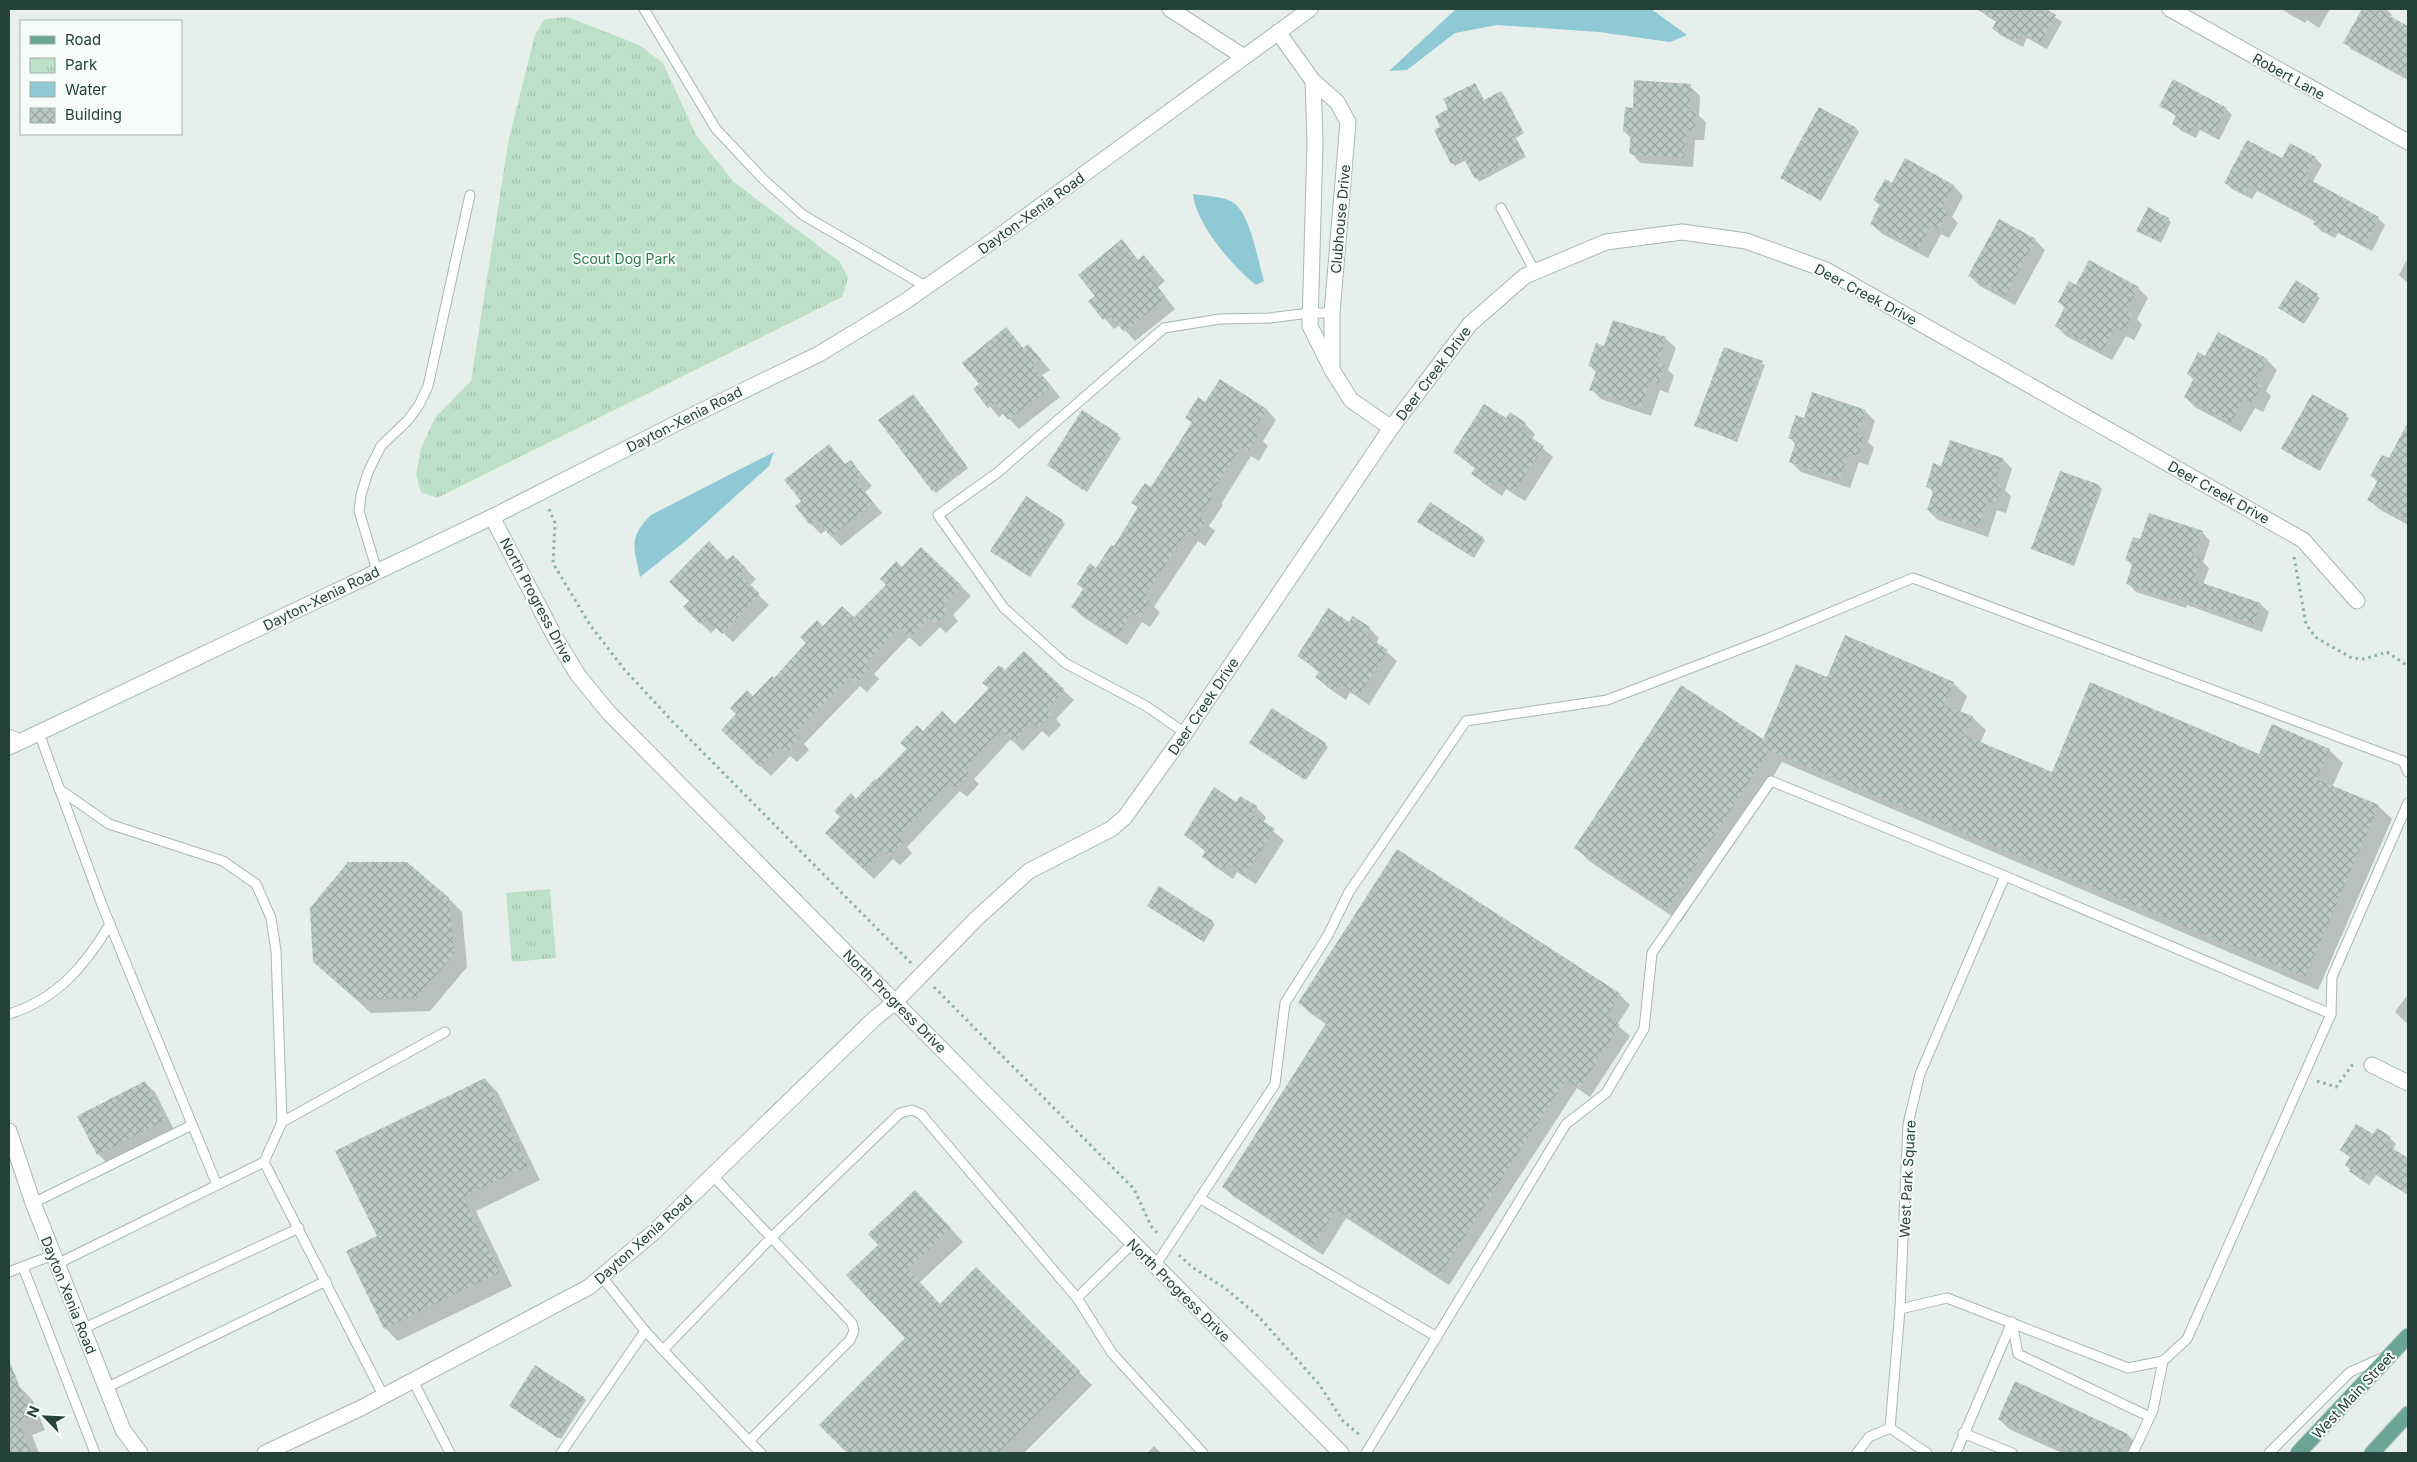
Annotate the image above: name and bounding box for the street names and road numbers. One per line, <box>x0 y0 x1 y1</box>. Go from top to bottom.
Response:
street label: Robert Lane <box>2250 49 2328 103</box>
street label: Clubhouse Drive <box>1327 164 1353 274</box>
street label: Dayton-Xenia Road <box>974 169 1088 257</box>
street label: Deer Creek Drive <box>1812 260 1920 328</box>
street label: Deer Creek Drive <box>1392 323 1474 423</box>
street label: Dayton-Xenia Road <box>623 382 745 456</box>
street label: Deer Creek Drive <box>2165 457 2273 527</box>
street label: North Progress Drive <box>497 535 577 665</box>
street label: Dayton-Xenia Road <box>260 562 382 634</box>
street label: Deer Creek Drive <box>1164 654 1242 758</box>
street label: North Progress Drive <box>840 946 950 1056</box>
street label: West Park Square <box>1895 1120 1919 1238</box>
street label: Dayton Xenia Road <box>591 1191 695 1287</box>
street label: Dayton Xenia Road <box>38 1234 100 1356</box>
street label: North Progress Drive <box>1124 1235 1234 1345</box>
street label: West Main Street <box>2308 1348 2398 1442</box>

